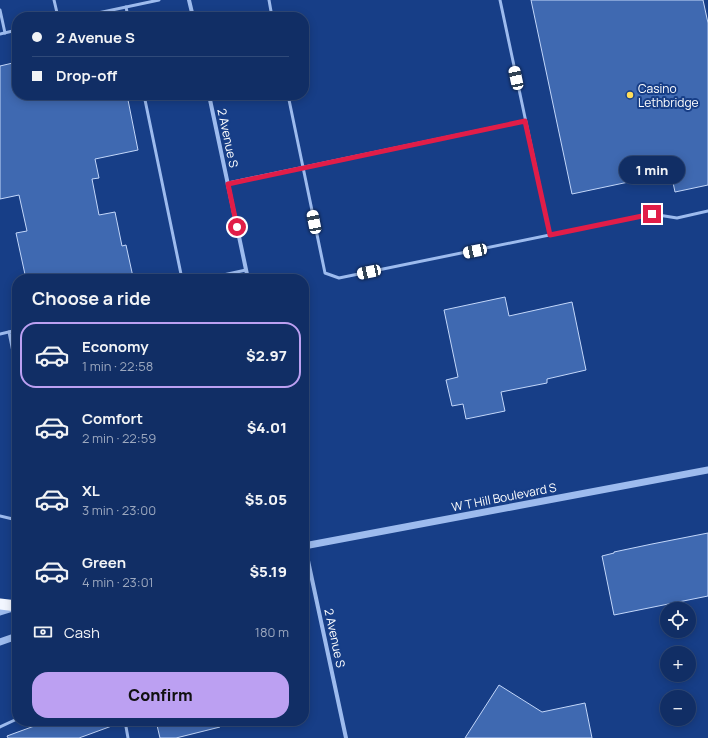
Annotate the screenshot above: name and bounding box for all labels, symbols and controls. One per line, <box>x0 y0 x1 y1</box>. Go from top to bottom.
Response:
text: 2 Avenue S <box>56 27 135 48</box>
text: Drop-off <box>56 65 117 86</box>
car <box>508 65 524 91</box>
place label: Casino Lethbridge <box>638 80 699 111</box>
marker: Casino Lethbridge <box>625 90 635 100</box>
street label: 2 Avenue S <box>213 107 243 169</box>
callout: 1 min <box>619 156 685 184</box>
text: 1 min <box>636 161 668 179</box>
route end <box>643 205 661 223</box>
car <box>306 209 322 235</box>
route start <box>228 218 246 236</box>
car <box>462 243 488 259</box>
car <box>356 264 382 280</box>
text: Choose a ride <box>32 286 151 310</box>
text: Economy <box>82 336 149 357</box>
icon: car <box>34 337 70 373</box>
text: $2.97 <box>246 345 287 366</box>
text: 1 min · 22:58 <box>82 357 153 375</box>
text: Comfort <box>82 408 143 429</box>
icon: car <box>34 409 70 445</box>
text: $4.01 <box>247 417 287 438</box>
text: 2 min · 22:59 <box>82 429 156 447</box>
street label: W T Hill Boulevard S <box>450 478 558 516</box>
text: XL <box>82 480 100 501</box>
icon: car <box>34 481 70 517</box>
text: $5.05 <box>245 489 287 510</box>
text: 3 min · 23:00 <box>82 501 156 519</box>
text: Green <box>82 552 126 573</box>
icon: car <box>34 553 70 589</box>
text: $5.19 <box>249 561 287 582</box>
text: 4 min · 23:01 <box>82 573 154 591</box>
map controls <box>660 602 696 726</box>
button: locate <box>660 602 696 638</box>
street label: 2 Avenue S <box>320 607 350 669</box>
icon: cash <box>32 621 54 643</box>
text: Cash <box>64 622 100 643</box>
text: 180 m <box>255 623 289 641</box>
button: + <box>660 646 696 682</box>
button: Confirm <box>32 672 289 718</box>
button: − <box>660 690 696 726</box>

